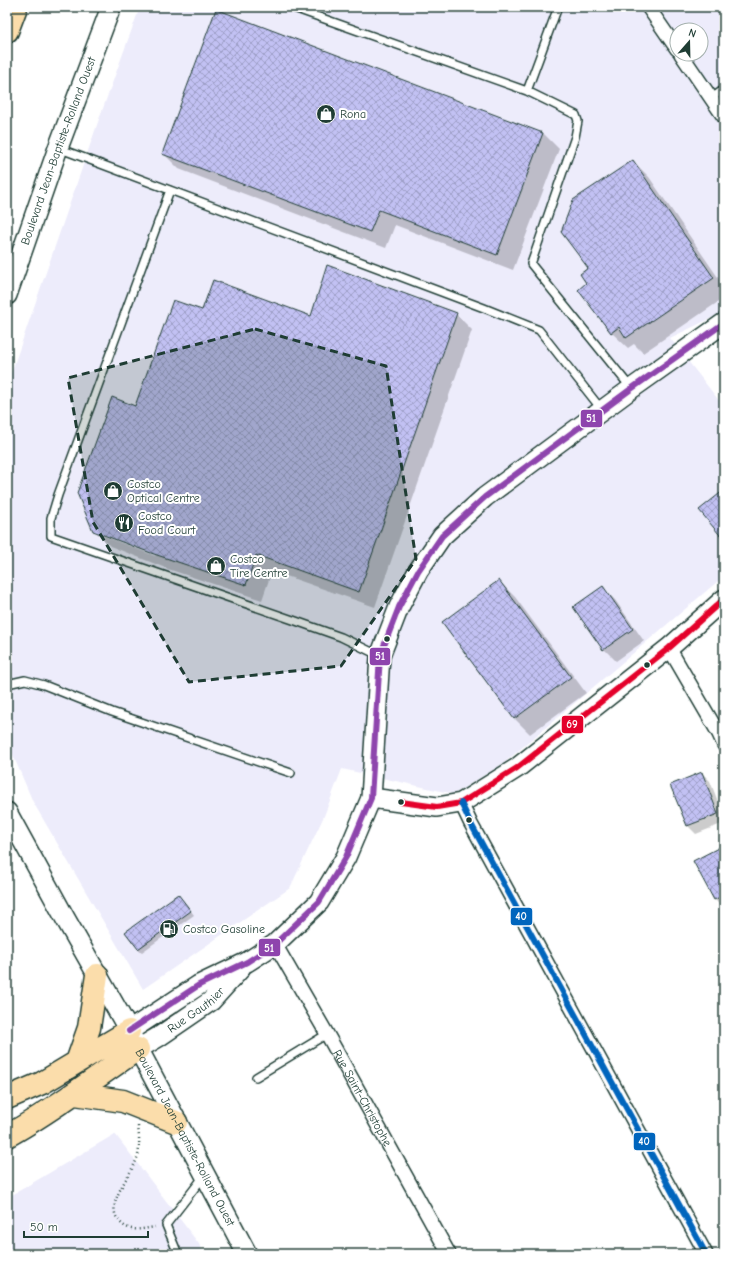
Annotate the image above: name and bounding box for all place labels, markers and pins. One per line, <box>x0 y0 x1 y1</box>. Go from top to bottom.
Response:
shop icon: Rona <box>315 103 337 125</box>
place label: Rona <box>340 107 366 121</box>
place label: Costco Optical Centre <box>127 477 200 505</box>
shop icon: Costco Optical Centre <box>102 480 124 502</box>
place label: Costco Food Court <box>138 509 196 537</box>
restaurant icon: Costco Food Court <box>113 512 135 534</box>
place label: Costco Tire Centre <box>230 552 288 580</box>
shop icon: Costco Tire Centre <box>205 555 227 577</box>
unlabelled marker <box>382 634 392 644</box>
unlabelled marker <box>642 660 652 670</box>
unlabelled marker <box>396 797 406 807</box>
unlabelled marker <box>464 815 474 825</box>
fuel station icon: Costco Gasoline <box>158 918 180 940</box>
place label: Costco Gasoline <box>183 922 265 936</box>

